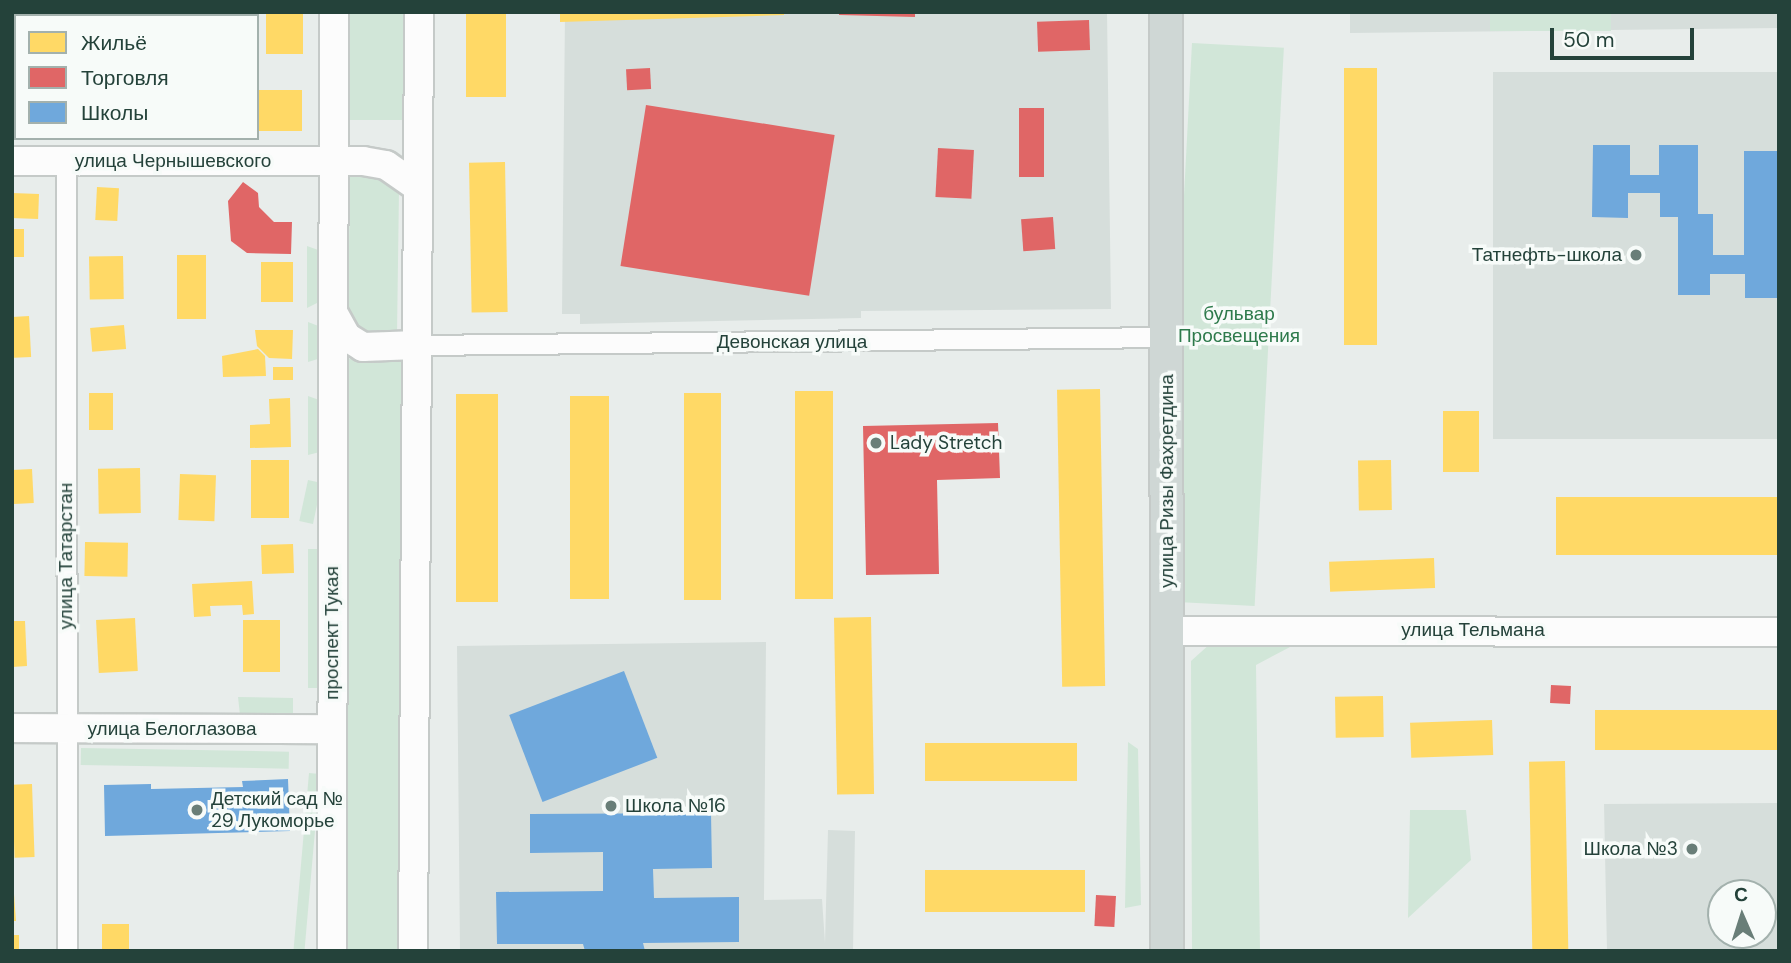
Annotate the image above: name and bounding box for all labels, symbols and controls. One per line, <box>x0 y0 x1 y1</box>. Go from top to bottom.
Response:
legend <box>14 14 259 140</box>
scale bar <box>1553 14 1696 58</box>
text: 50 m <box>1563 26 1614 54</box>
text: Жильё <box>81 29 147 57</box>
text: Торговля <box>81 64 169 92</box>
text: Школы <box>81 99 148 127</box>
street label: улица Чернышевского <box>75 150 271 172</box>
place label: Татнефть-школа <box>1472 244 1622 266</box>
marker: Татнефть-школа <box>1628 247 1644 263</box>
park label: бульвар Просвещения <box>1178 303 1300 347</box>
street label: Девонская улица <box>717 331 867 353</box>
street label: улица Ризы Фахретдина <box>1156 374 1178 588</box>
place label: Lady Stretch <box>890 432 1002 454</box>
marker: Lady Stretch <box>868 435 884 451</box>
street label: улица Татарстан <box>55 483 77 629</box>
street label: проспект Тукая <box>321 566 343 700</box>
street label: улица Тельмана <box>1401 619 1545 641</box>
street label: улица Белоглазова <box>87 718 257 740</box>
place label: Детский сад № 29 Лукоморье <box>211 788 343 832</box>
place label: Школа №16 <box>625 795 726 817</box>
marker: Школа №16 <box>603 798 619 814</box>
marker: Детский сад № 29 Лукоморье <box>189 802 205 818</box>
place label: Школа №3 <box>1584 838 1678 860</box>
marker: Школа №3 <box>1684 841 1700 857</box>
north arrow <box>1707 879 1777 949</box>
text: С <box>1733 882 1748 907</box>

